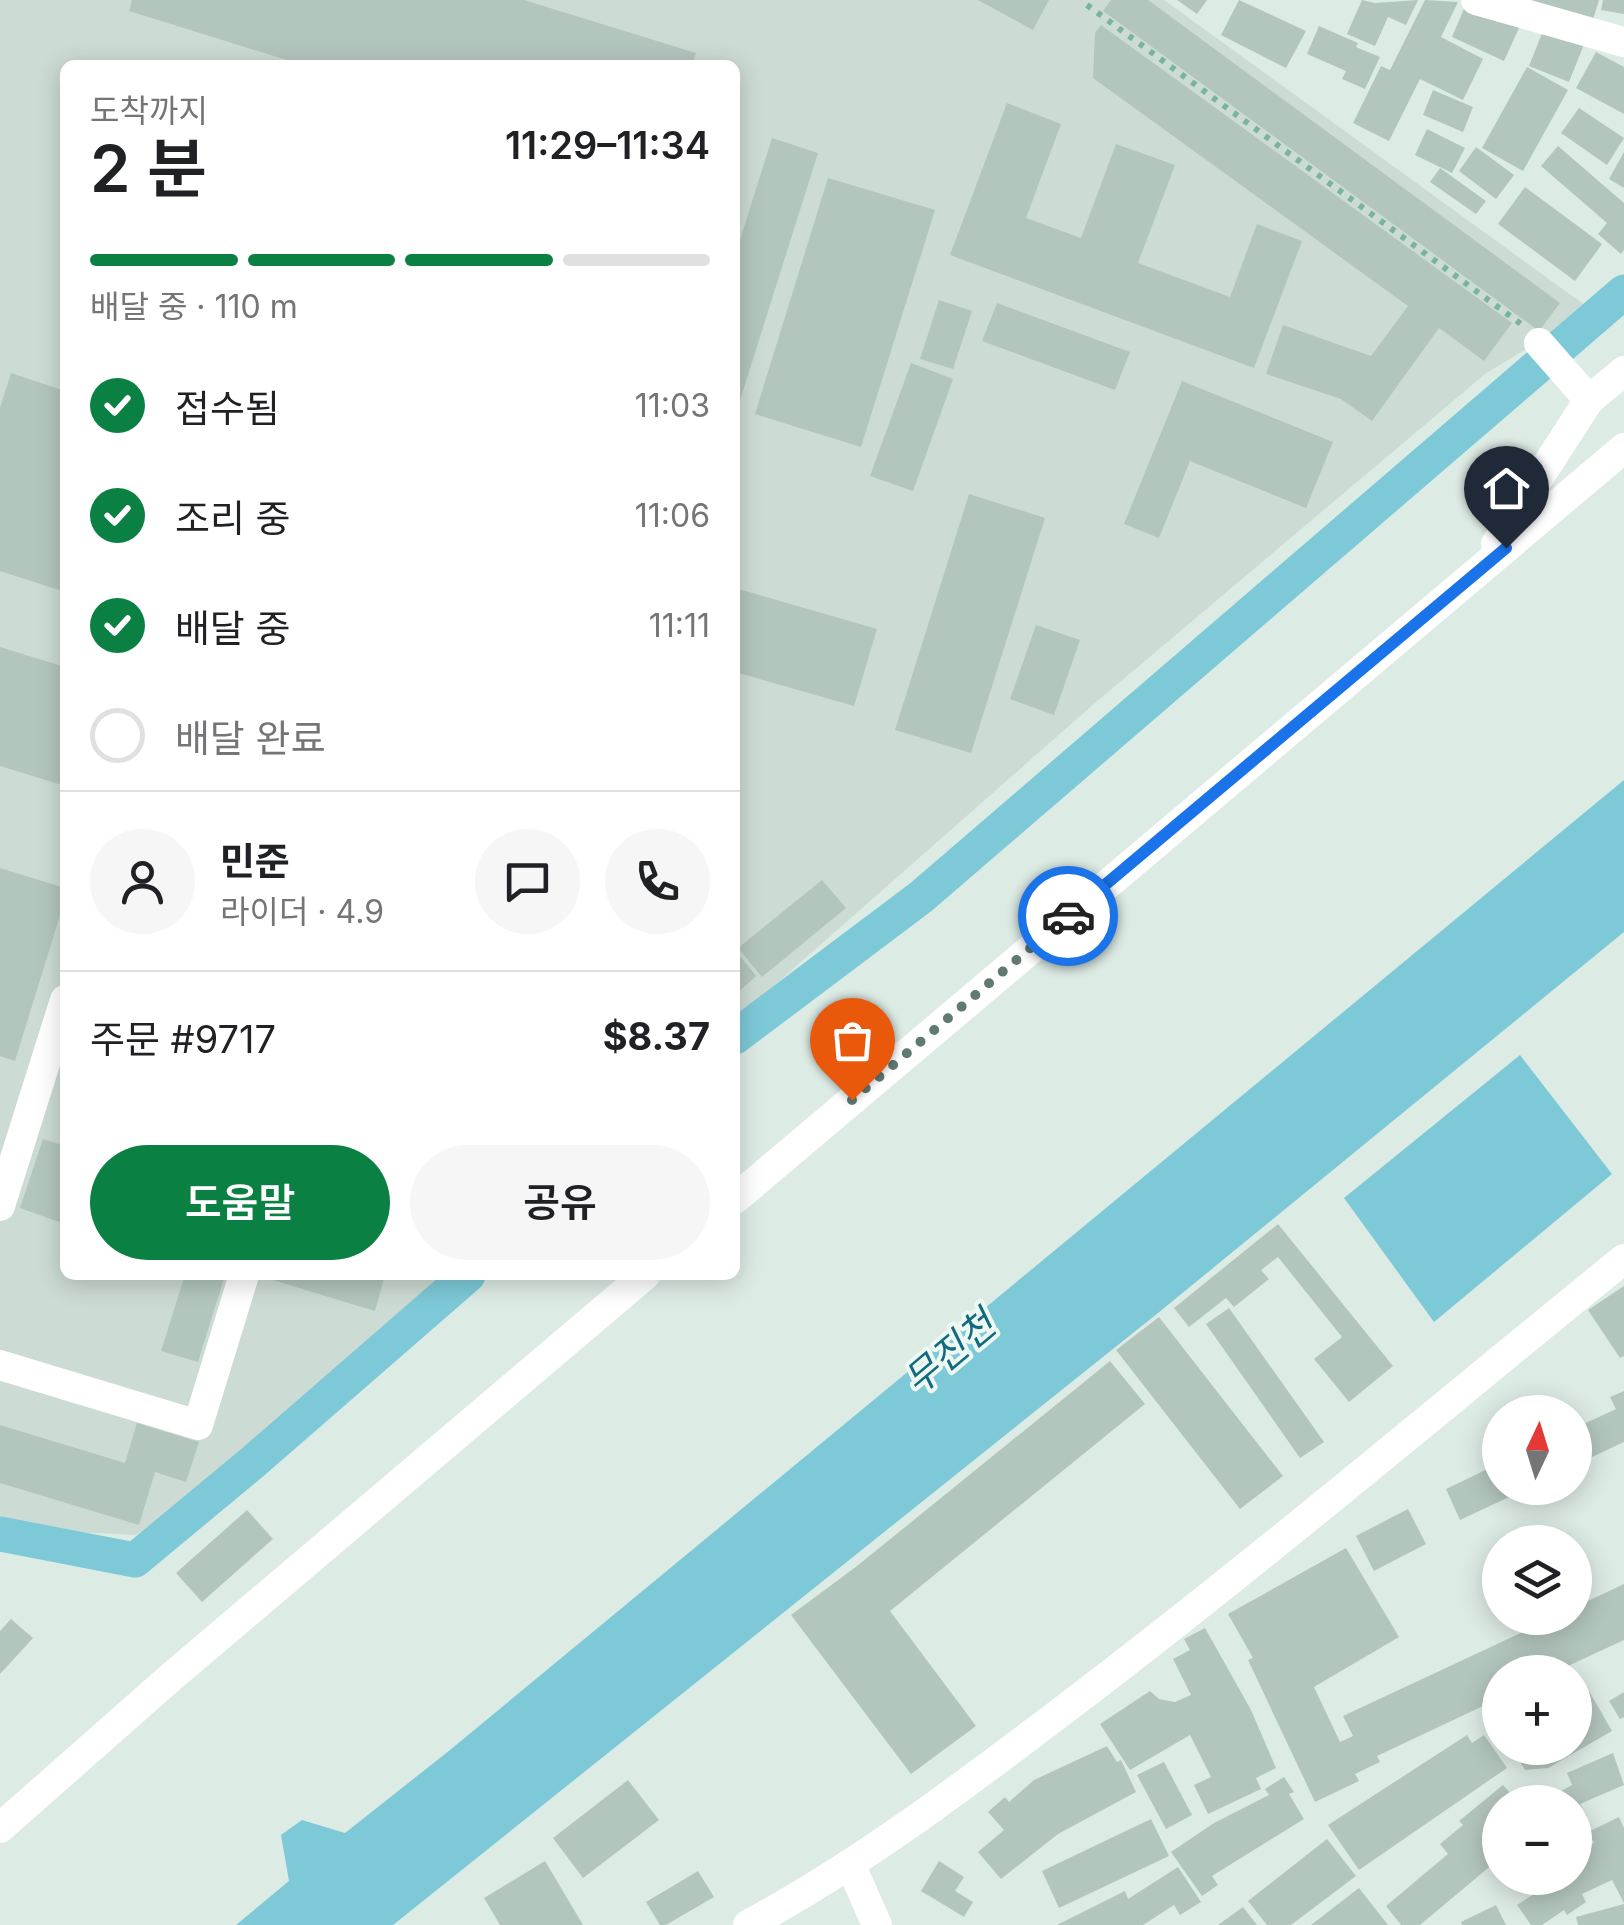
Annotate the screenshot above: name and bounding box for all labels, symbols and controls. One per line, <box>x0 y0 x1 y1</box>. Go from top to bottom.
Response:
text: 도착까지 <box>90 91 208 130</box>
text: 11:29–11:34 <box>505 122 710 168</box>
text: 2 분 <box>90 129 207 208</box>
text: 배달 중 · 110 m <box>90 287 298 326</box>
icon: check <box>90 378 145 433</box>
text: 접수됨 <box>175 385 280 431</box>
text: 11:03 <box>635 386 710 425</box>
pin <box>1464 446 1549 549</box>
icon: home <box>1479 461 1534 516</box>
icon: check <box>90 488 145 543</box>
text: 조리 중 <box>175 495 291 541</box>
text: 11:06 <box>635 496 710 535</box>
icon: check <box>90 598 145 653</box>
text: 배달 중 <box>175 605 291 651</box>
text: 11:11 <box>649 606 710 645</box>
text: 배달 완료 <box>175 715 326 761</box>
button: person <box>90 829 195 934</box>
button: chat <box>475 829 580 934</box>
button: phone <box>605 829 710 934</box>
text: 민준 <box>220 838 290 884</box>
courier <box>1018 866 1118 966</box>
icon: car <box>1041 889 1096 944</box>
text: 라이더 · 4.9 <box>220 892 384 931</box>
pin <box>810 998 895 1101</box>
text: $8.37 <box>603 1013 710 1059</box>
icon: bag <box>825 1013 880 1068</box>
text: 주문 #9717 <box>90 1016 276 1062</box>
button: 도움말 <box>90 1145 390 1260</box>
button: 공유 <box>410 1145 710 1260</box>
water label: 무진천 <box>894 1298 1007 1403</box>
north arrow <box>1482 1395 1592 1505</box>
map controls <box>1482 1395 1592 1895</box>
button: layers <box>1482 1525 1592 1635</box>
button: + <box>1482 1655 1592 1765</box>
button: − <box>1482 1785 1592 1895</box>

